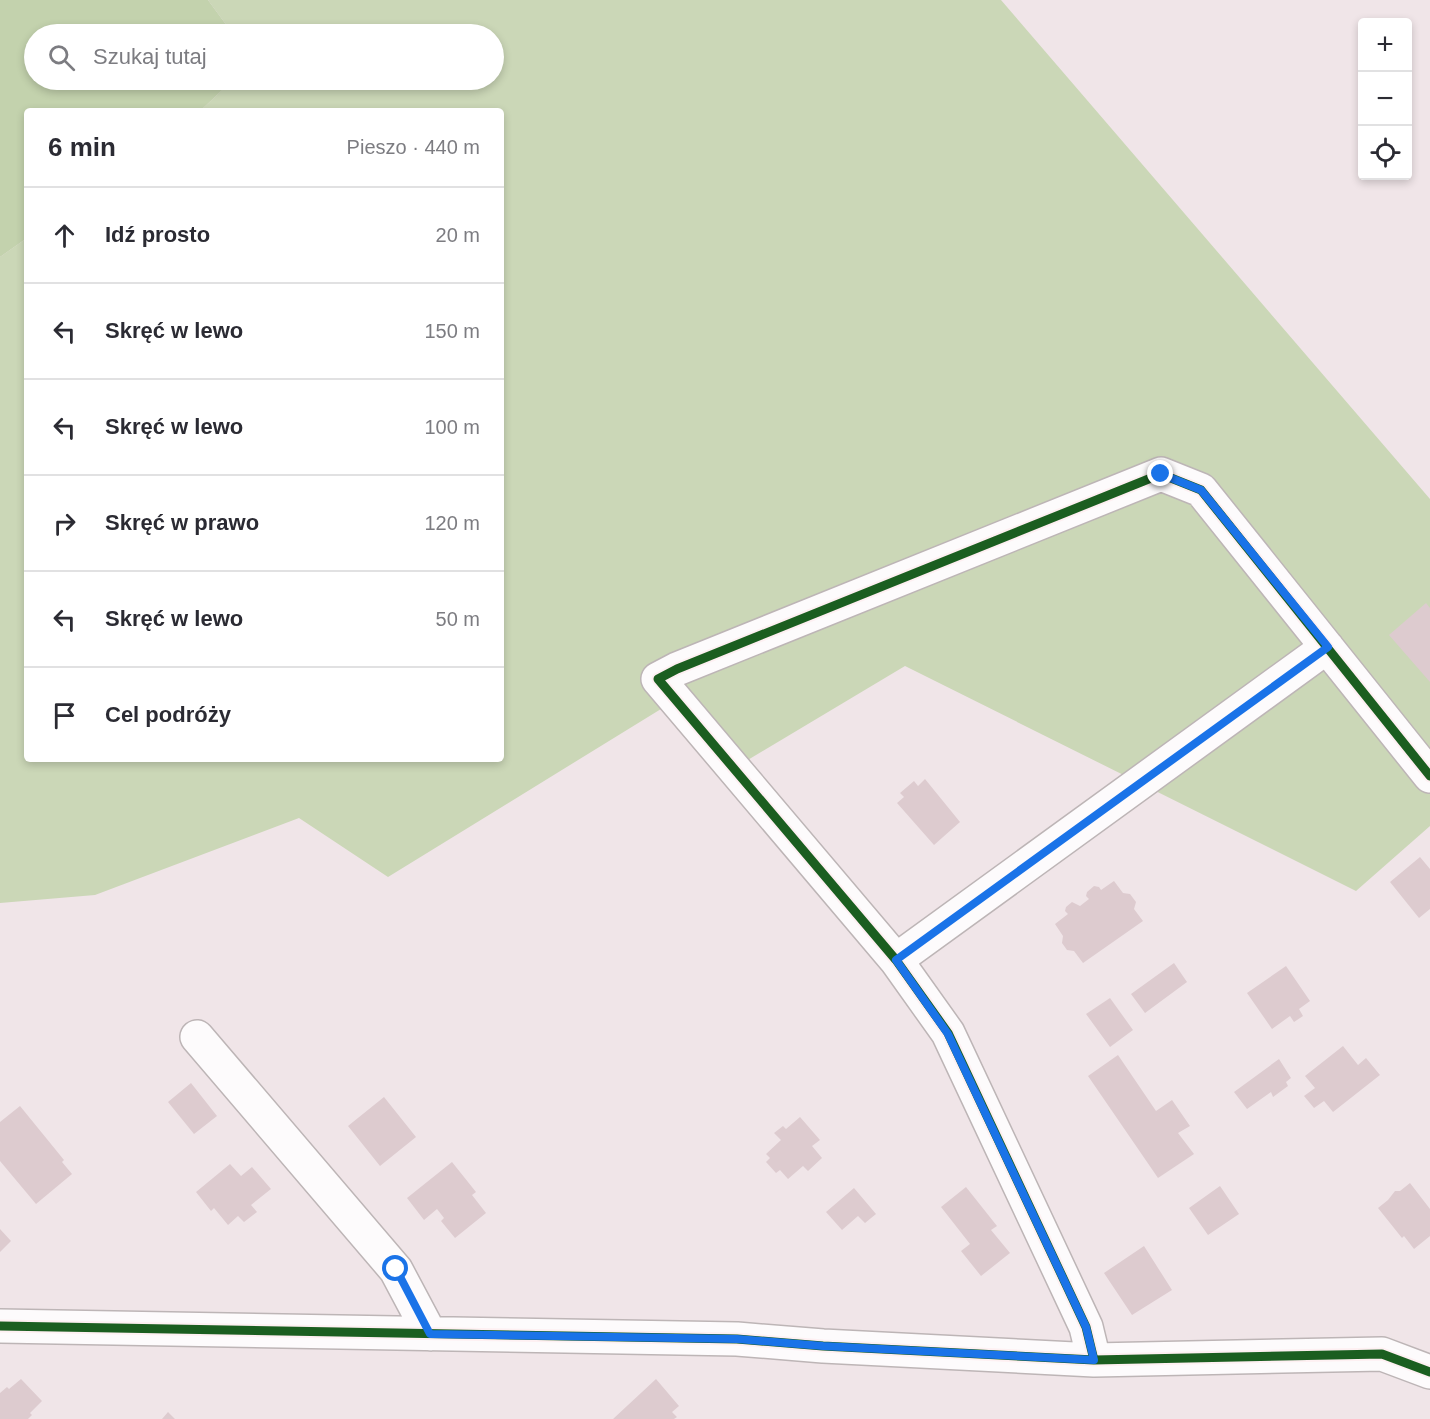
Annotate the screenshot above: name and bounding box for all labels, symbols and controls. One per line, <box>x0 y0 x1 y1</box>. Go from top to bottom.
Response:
map controls <box>1358 18 1412 180</box>
button: + <box>1358 18 1412 72</box>
search box <box>24 24 504 90</box>
icon: search <box>45 41 78 74</box>
text: Szukaj tutaj <box>93 44 207 69</box>
button: − <box>1358 72 1412 126</box>
button: locate <box>1358 126 1412 180</box>
text: 6 min <box>48 132 116 162</box>
text: Pieszo · 440 m <box>347 136 480 158</box>
icon: ahead <box>48 219 81 252</box>
text: Idź prosto <box>105 222 210 247</box>
text: 20 m <box>436 224 480 246</box>
icon: left <box>48 315 81 348</box>
text: Skręć w lewo <box>105 318 243 343</box>
text: 150 m <box>424 320 480 342</box>
icon: left <box>48 411 81 444</box>
text: Skręć w lewo <box>105 414 243 439</box>
text: 100 m <box>424 416 480 438</box>
route end <box>1147 460 1173 486</box>
icon: right <box>48 507 81 540</box>
text: Skręć w prawo <box>105 510 259 535</box>
text: 120 m <box>424 512 480 534</box>
icon: left <box>48 603 81 636</box>
text: Skręć w lewo <box>105 606 243 631</box>
text: 50 m <box>436 608 480 630</box>
icon: arrive <box>48 699 81 732</box>
text: Cel podróży <box>105 702 231 727</box>
route start <box>382 1255 408 1281</box>

